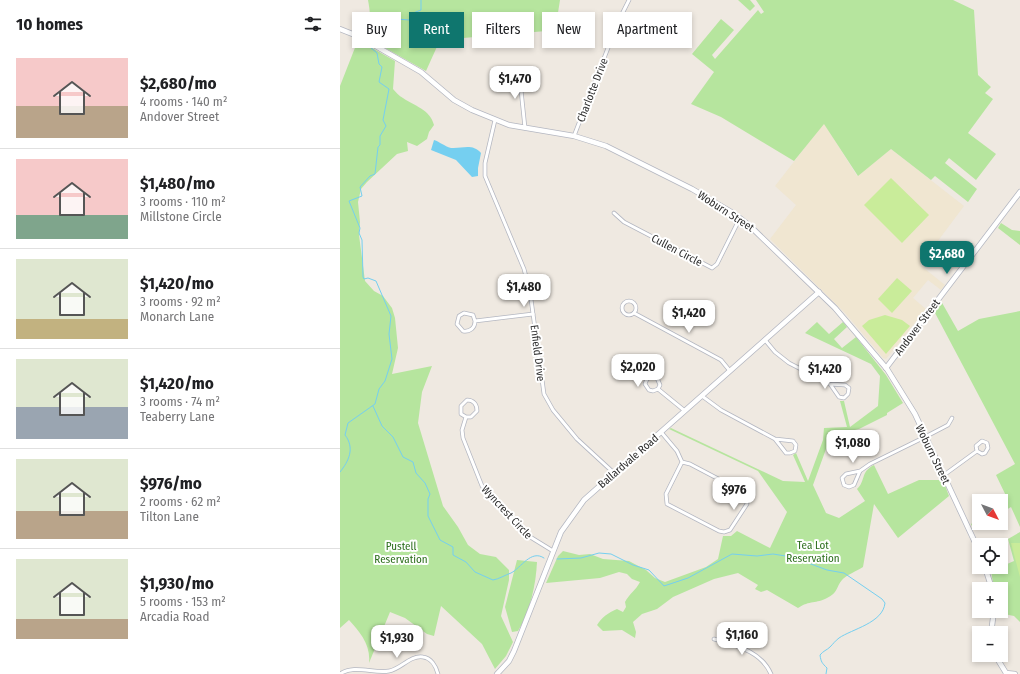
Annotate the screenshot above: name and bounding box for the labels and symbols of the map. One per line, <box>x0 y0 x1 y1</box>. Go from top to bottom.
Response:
street label: Charlotte Drive <box>574 56 611 124</box>
pin: $1,470 <box>482 66 548 100</box>
street label: Woburn Street <box>695 188 757 235</box>
street label: Cullen Circle <box>649 232 704 269</box>
pin: $2,680 <box>914 241 980 275</box>
pin: $1,480 <box>491 274 557 308</box>
street label: Andover Street <box>892 296 943 358</box>
pin: $1,420 <box>656 300 722 334</box>
street label: Enfield Drive <box>528 324 547 382</box>
pin: $2,020 <box>605 354 671 388</box>
pin: $1,420 <box>792 356 858 390</box>
street label: Woburn Street <box>913 422 953 487</box>
pin: $1,080 <box>820 430 886 464</box>
street label: Ballardvale Road <box>596 432 661 491</box>
pin: $976 <box>710 477 758 511</box>
street label: Wyncrest Circle <box>479 483 535 542</box>
north arrow <box>972 494 1008 530</box>
park label: Tea Lot Reservation <box>786 539 840 565</box>
park label: Pustell Reservation <box>374 540 428 566</box>
pin: $1,160 <box>709 622 775 656</box>
pin: $1,930 <box>364 625 430 659</box>

